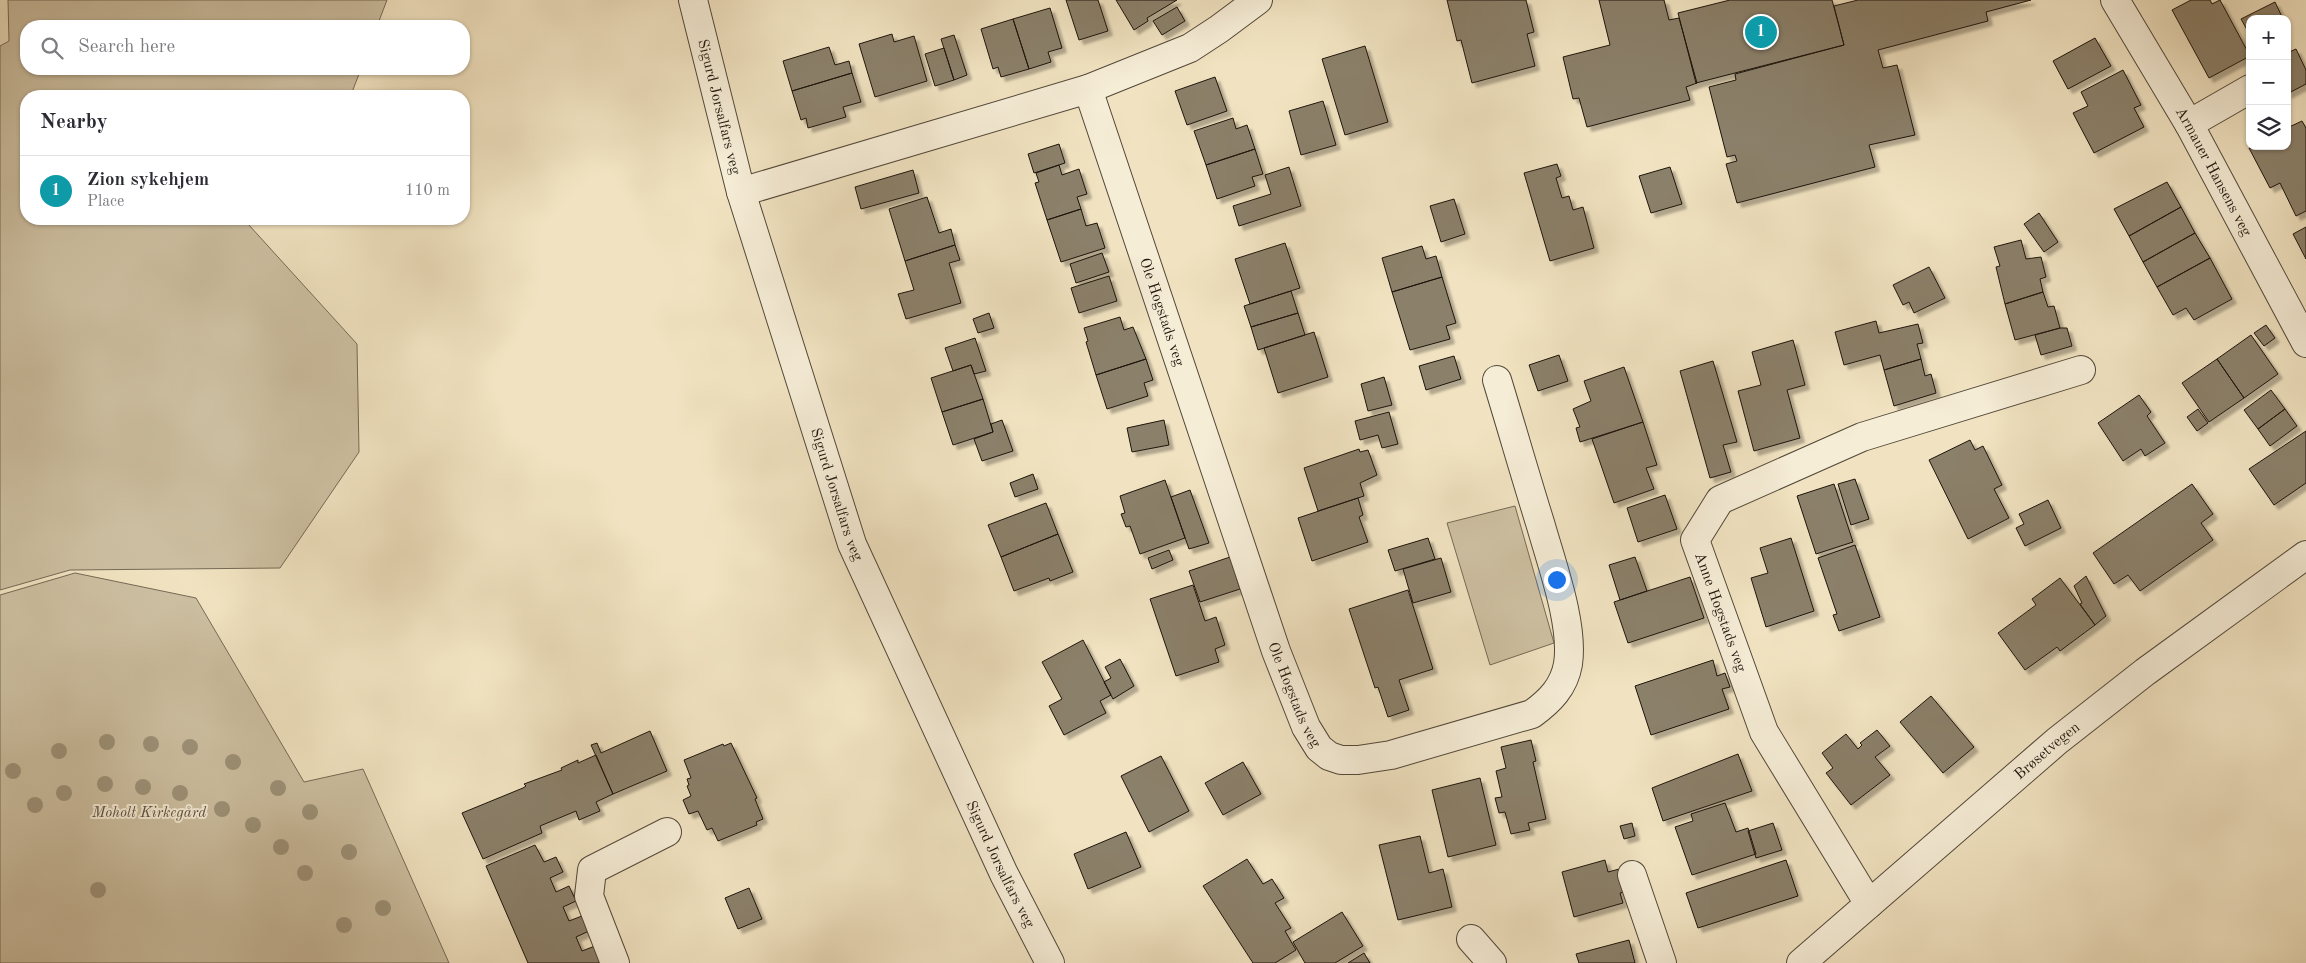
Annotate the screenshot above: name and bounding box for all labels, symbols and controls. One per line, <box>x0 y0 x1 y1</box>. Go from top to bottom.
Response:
pin: 1 <box>1745 13 1777 51</box>
map controls <box>2246 15 2291 150</box>
button: + <box>2246 15 2291 60</box>
search box <box>20 20 470 75</box>
icon: search <box>38 34 66 62</box>
text: Search here <box>78 38 175 57</box>
street label: Sigurd Jorsalfars veg <box>694 38 742 176</box>
button: − <box>2246 60 2291 105</box>
street label: Armauer Hansens veg <box>2172 105 2254 239</box>
button: layers <box>2246 105 2291 150</box>
text: Nearby <box>40 112 108 133</box>
text: Zion sykehjem <box>87 171 209 190</box>
text: 1 <box>51 183 61 199</box>
text: 110 m <box>405 183 450 199</box>
text: Place <box>87 194 124 210</box>
street label: Ole Hogstads veg <box>1136 256 1186 368</box>
street label: Sigurd Jorsalfars veg <box>807 426 865 564</box>
street label: Anne Hogstads veg <box>1691 551 1748 674</box>
your location <box>1544 567 1570 593</box>
street label: Ole Hogstads veg <box>1265 640 1323 751</box>
street label: Brøsetvegen <box>2012 720 2083 783</box>
street label: Sigurd Jorsalfars veg <box>962 799 1036 931</box>
park label: Moholt Kirkegård <box>91 806 207 821</box>

